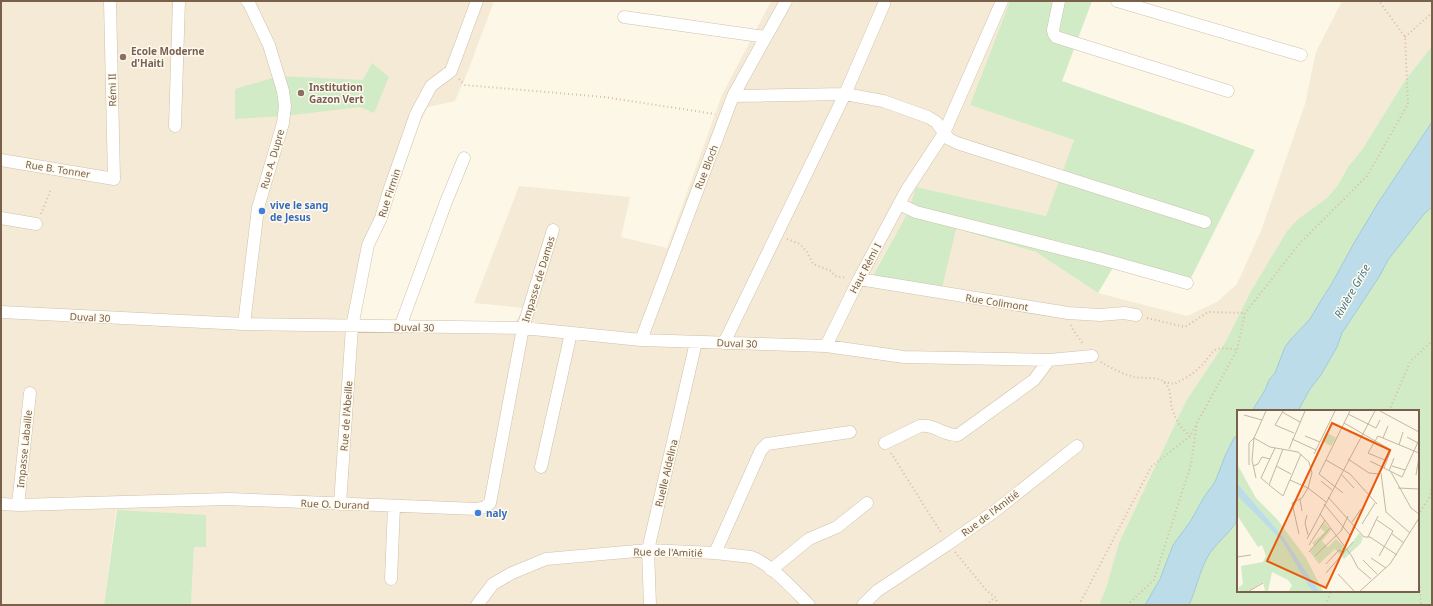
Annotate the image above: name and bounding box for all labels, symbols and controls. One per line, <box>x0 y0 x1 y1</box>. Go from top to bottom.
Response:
place label: Ecole Moderne d'Haiti <box>131 44 204 70</box>
marker: Ecole Moderne d'Haiti <box>118 52 128 62</box>
street label: Rémi II <box>105 73 119 107</box>
place label: Institution Gazon Vert <box>309 80 364 106</box>
marker: Institution Gazon Vert <box>296 88 306 98</box>
street label: Rue A. Dupre <box>257 127 287 190</box>
street label: Rue Bloch <box>691 143 721 191</box>
street label: Rue B. Tonner <box>25 157 91 181</box>
street label: Rue Firmin <box>375 167 403 219</box>
place label: vive le sang de Jesus <box>270 198 328 224</box>
marker: vive le sang de Jesus <box>257 206 267 216</box>
street label: Impasse de Damas <box>518 234 558 324</box>
street label: Haut Rémi I <box>846 240 884 296</box>
water label: Rivière Grise <box>1330 261 1373 320</box>
street label: Rue Colimont <box>965 290 1030 314</box>
street label: Duval 30 <box>69 309 111 325</box>
street label: Duval 30 <box>393 320 435 334</box>
street label: Duval 30 <box>716 335 758 351</box>
street label: Rue de l'Abeille <box>337 380 355 452</box>
street label: Impasse Labaille <box>13 409 35 489</box>
inset map <box>1237 410 1419 592</box>
street label: Ruelle Aldelina <box>651 438 681 508</box>
street label: Rue de l'Amitié <box>958 486 1022 539</box>
street label: Rue O. Durand <box>300 496 370 512</box>
place label: naly <box>486 506 507 520</box>
marker: naly <box>473 508 483 518</box>
street label: Rue de l'Amitié <box>633 544 703 560</box>

